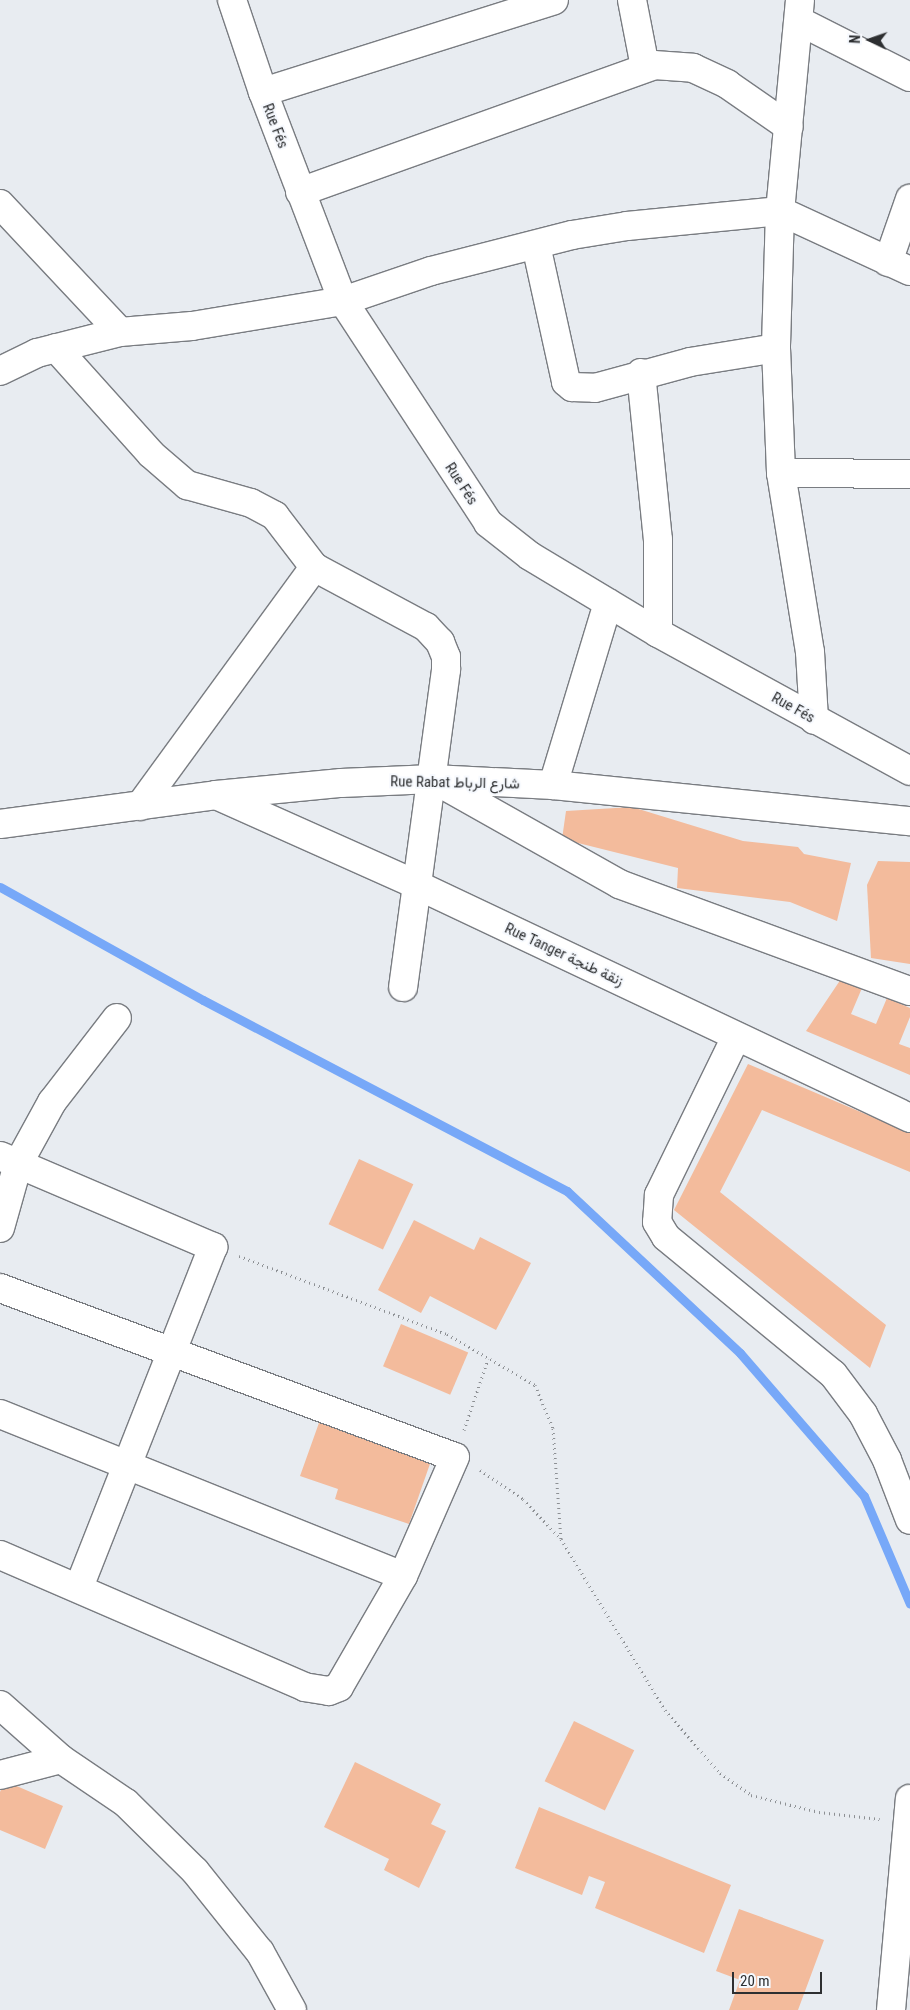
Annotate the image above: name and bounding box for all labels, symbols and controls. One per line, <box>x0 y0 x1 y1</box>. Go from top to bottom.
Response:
north arrow <box>845 15 895 65</box>
text: N <box>847 35 863 44</box>
street label: Rue Fés <box>258 101 292 151</box>
street label: Rue Fés <box>441 460 481 508</box>
street label: Rue Fés <box>768 689 818 727</box>
street label: Rue Rabat شارع الرباط <box>390 773 520 793</box>
street label: Rue Tanger زنقة طنجة <box>502 919 626 991</box>
scale bar <box>735 1962 825 1994</box>
text: 20 m <box>740 1972 770 1990</box>

